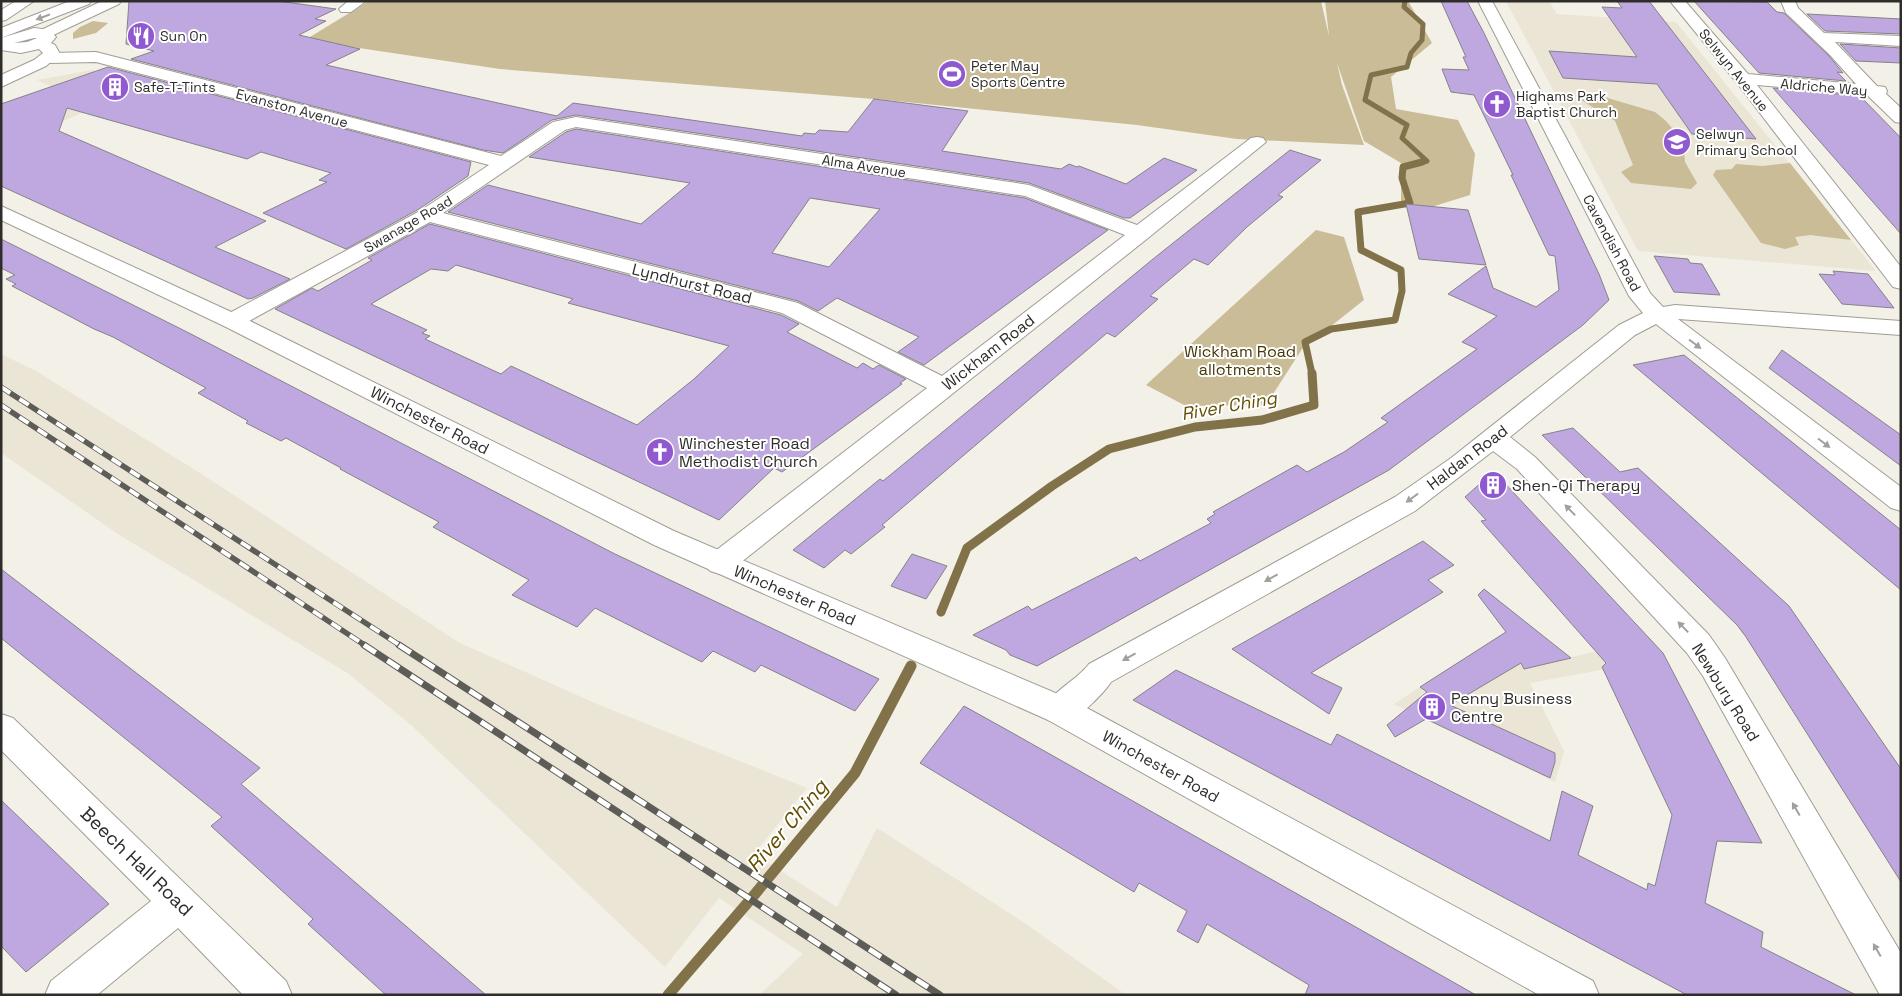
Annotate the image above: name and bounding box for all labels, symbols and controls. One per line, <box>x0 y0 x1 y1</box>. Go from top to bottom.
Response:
one-way arrow <box>35 13 50 21</box>
restaurant icon: Sun On <box>126 21 156 51</box>
street label: Selwyn Avenue <box>1695 25 1773 115</box>
place label: Sun On <box>160 27 207 45</box>
place label: Peter May Sports Centre <box>971 57 1065 91</box>
sports icon: Peter May Sports Centre <box>937 59 967 89</box>
building icon: Safe-T-Tints <box>100 72 130 102</box>
street label: Aldriche Way <box>1780 74 1868 100</box>
place label: Safe-T-Tints <box>134 78 216 96</box>
street label: Evanston Avenue <box>234 84 350 132</box>
place label: Highams Park Baptist Church <box>1516 87 1617 121</box>
church icon: Highams Park Baptist Church <box>1482 89 1512 119</box>
place label: Selwyn Primary School <box>1696 125 1797 159</box>
school or university icon: Selwyn Primary School <box>1662 127 1692 157</box>
street label: Alma Avenue <box>821 150 907 182</box>
street label: Swanage Road <box>360 191 456 257</box>
street label: Cavendish Road <box>1579 191 1645 295</box>
street label: Lyndhurst Road <box>630 258 754 309</box>
street label: Wickham Road <box>938 310 1039 395</box>
one-way arrow <box>1688 339 1702 349</box>
park label: Wickham Road allotments <box>1184 341 1296 380</box>
street label: Winchester Road <box>367 381 493 459</box>
water label: River Ching <box>1179 386 1280 425</box>
street label: Haldan Road <box>1423 420 1512 495</box>
place label: Winchester Road Methodist Church <box>679 433 818 472</box>
church icon: Winchester Road Methodist Church <box>645 437 675 467</box>
one-way arrow <box>1817 437 1830 448</box>
building icon: Shen-Qi Therapy <box>1478 470 1508 500</box>
place label: Shen-Qi Therapy <box>1512 475 1640 496</box>
one-way arrow <box>1405 493 1419 503</box>
one-way arrow <box>1564 504 1576 516</box>
street label: Winchester Road <box>731 560 859 631</box>
one-way arrow <box>1263 574 1278 582</box>
one-way arrow <box>1677 621 1689 633</box>
street label: Newbury Road <box>1687 639 1764 745</box>
one-way arrow <box>1121 653 1136 661</box>
place label: Penny Business Centre <box>1451 688 1572 727</box>
building icon: Penny Business Centre <box>1417 692 1447 722</box>
street label: Winchester Road <box>1098 726 1223 807</box>
water label: River Ching <box>740 773 834 878</box>
street label: Beech Hall Road <box>75 801 198 921</box>
one-way arrow <box>1791 802 1800 816</box>
one-way arrow <box>1872 944 1881 957</box>

